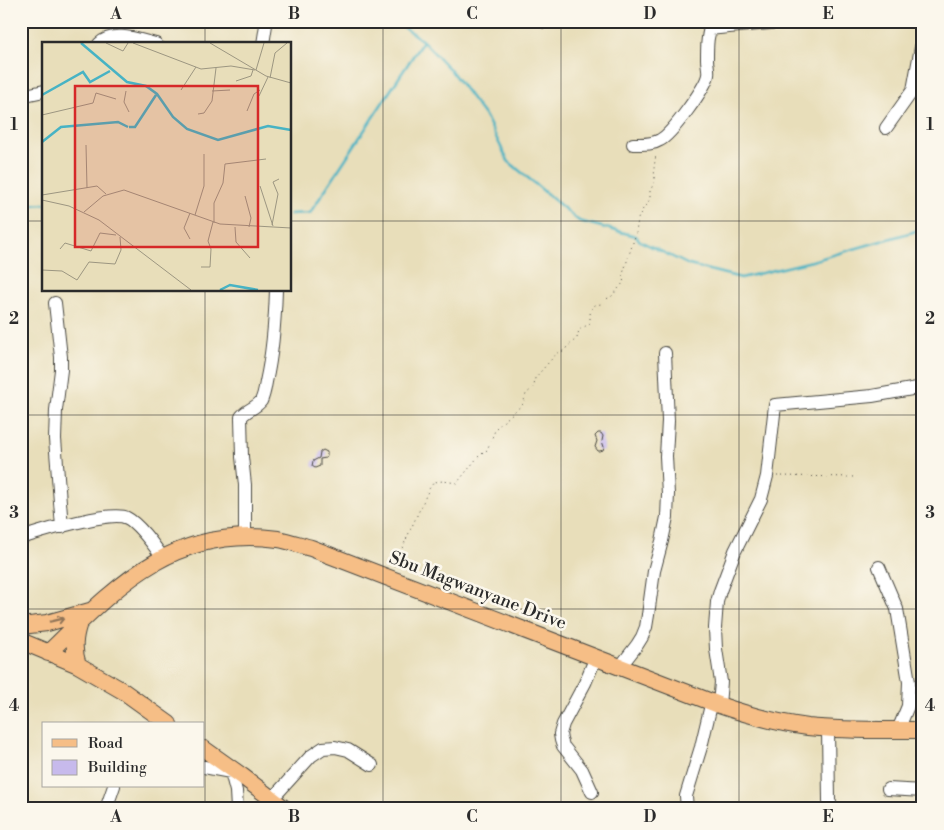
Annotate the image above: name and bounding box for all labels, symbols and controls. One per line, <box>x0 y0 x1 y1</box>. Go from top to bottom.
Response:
text: A <box>109 4 122 24</box>
text: B <box>288 4 300 24</box>
text: C <box>466 4 478 24</box>
text: D <box>644 4 657 24</box>
text: E <box>822 4 834 24</box>
inset map <box>42 42 291 291</box>
text: 1 <box>10 115 18 135</box>
text: 1 <box>926 115 934 135</box>
text: 2 <box>9 309 19 329</box>
text: 2 <box>925 309 935 329</box>
text: 3 <box>9 503 19 523</box>
text: 3 <box>925 503 935 523</box>
street label: Sbu Magwanyane Drive <box>386 546 570 635</box>
one-way arrow <box>49 615 65 624</box>
text: 4 <box>9 696 20 716</box>
text: 4 <box>925 696 936 716</box>
legend <box>42 722 205 788</box>
text: Road <box>88 734 123 753</box>
text: Building <box>87 758 147 777</box>
text: A <box>109 807 122 827</box>
text: B <box>288 807 300 827</box>
text: C <box>466 807 478 827</box>
text: D <box>644 807 657 827</box>
text: E <box>822 807 834 827</box>

